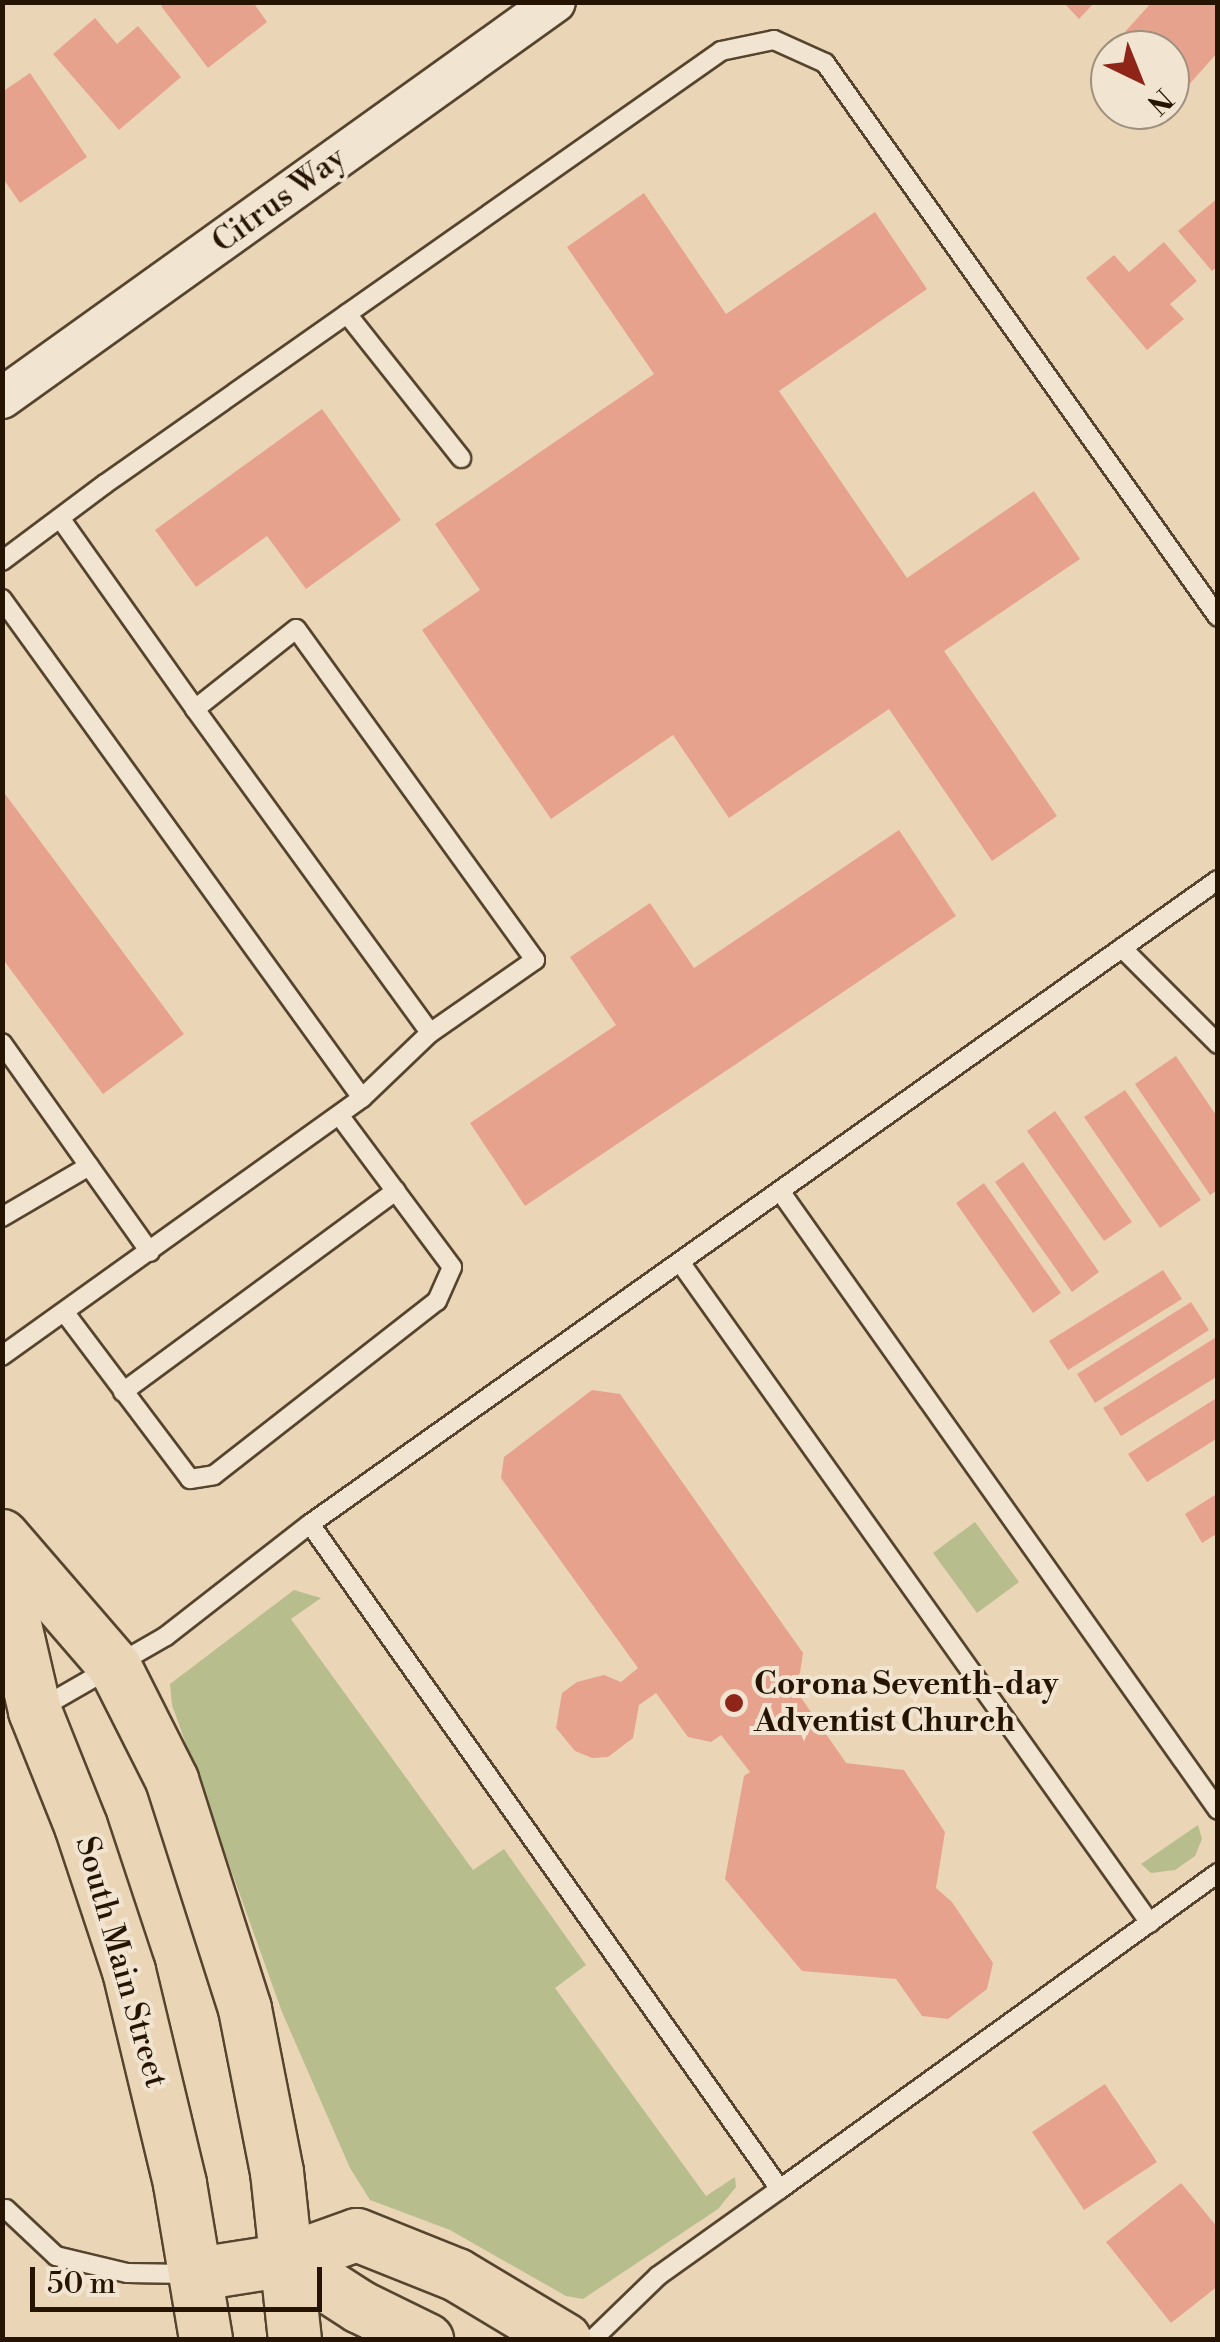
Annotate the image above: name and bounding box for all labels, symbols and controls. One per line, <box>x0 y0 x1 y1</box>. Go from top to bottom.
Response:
north arrow <box>1090 30 1190 130</box>
text: N <box>1139 80 1179 121</box>
street label: Citrus Way <box>205 139 353 261</box>
place label: Corona Seventh-day Adventist Church <box>754 1666 1058 1741</box>
marker: Corona Seventh-day Adventist Church <box>723 1692 745 1714</box>
street label: South Main Street <box>67 1832 175 2092</box>
scale bar <box>35 2247 328 2309</box>
text: 50 m <box>47 2265 116 2303</box>

